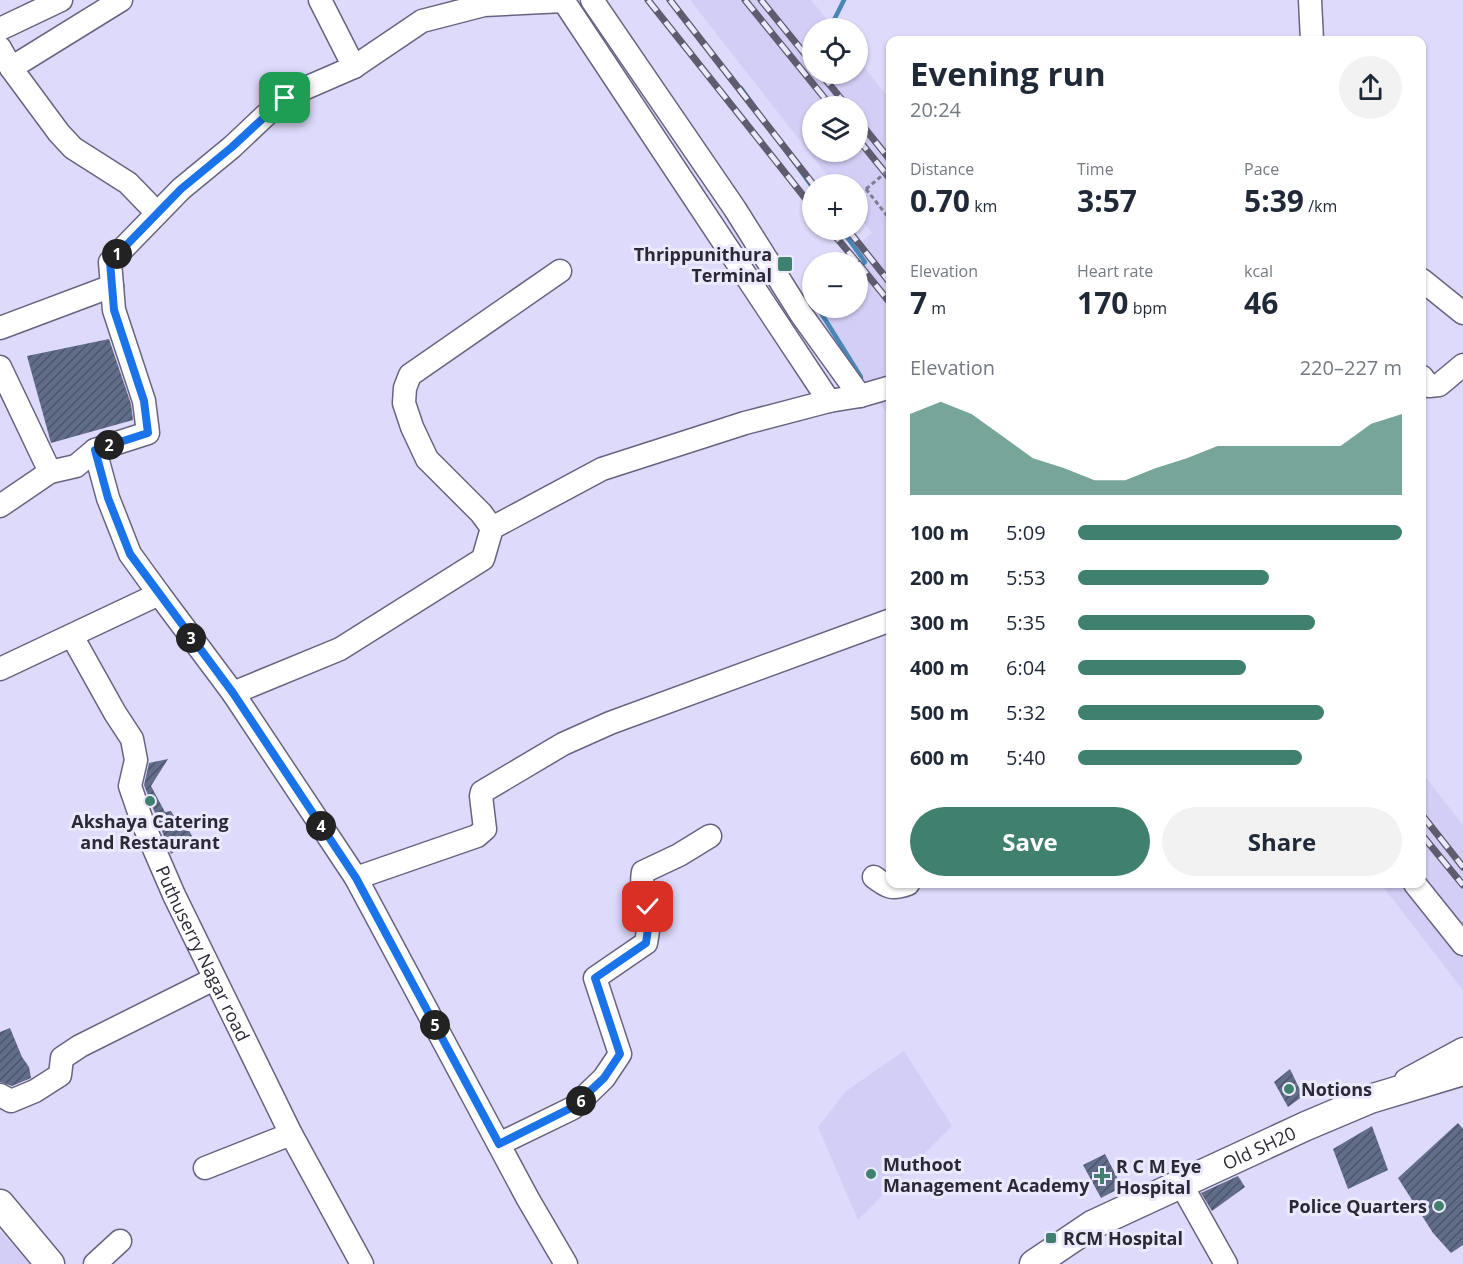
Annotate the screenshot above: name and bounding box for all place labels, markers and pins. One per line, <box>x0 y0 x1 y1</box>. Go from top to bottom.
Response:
pin <box>259 72 310 123</box>
pin: 1 <box>102 239 132 269</box>
place label: Thrippunithura Terminal <box>634 242 772 287</box>
marker: Thrippunithura Terminal <box>776 255 794 273</box>
pin: 2 <box>94 430 124 460</box>
pin: 3 <box>176 623 206 653</box>
marker: Akshaya Catering and Restaurant <box>143 794 157 808</box>
place label: Akshaya Catering and Restaurant <box>71 809 229 854</box>
pin: 4 <box>306 811 336 841</box>
pin <box>622 881 673 932</box>
pin: 5 <box>420 1010 450 1040</box>
place label: Notions <box>1301 1077 1372 1101</box>
marker: Notions <box>1282 1082 1296 1096</box>
pin: 6 <box>566 1086 596 1116</box>
place label: Muthoot Management Academy <box>883 1152 1090 1197</box>
place label: R C M Eye Hospital <box>1116 1154 1201 1199</box>
marker: Muthoot Management Academy <box>864 1167 878 1181</box>
marker: R C M Eye Hospital <box>1093 1167 1111 1185</box>
place label: Police Quarters <box>1288 1194 1427 1218</box>
marker: Police Quarters <box>1432 1199 1446 1213</box>
place label: RCM Hospital <box>1063 1226 1183 1250</box>
marker: RCM Hospital <box>1044 1231 1058 1245</box>

